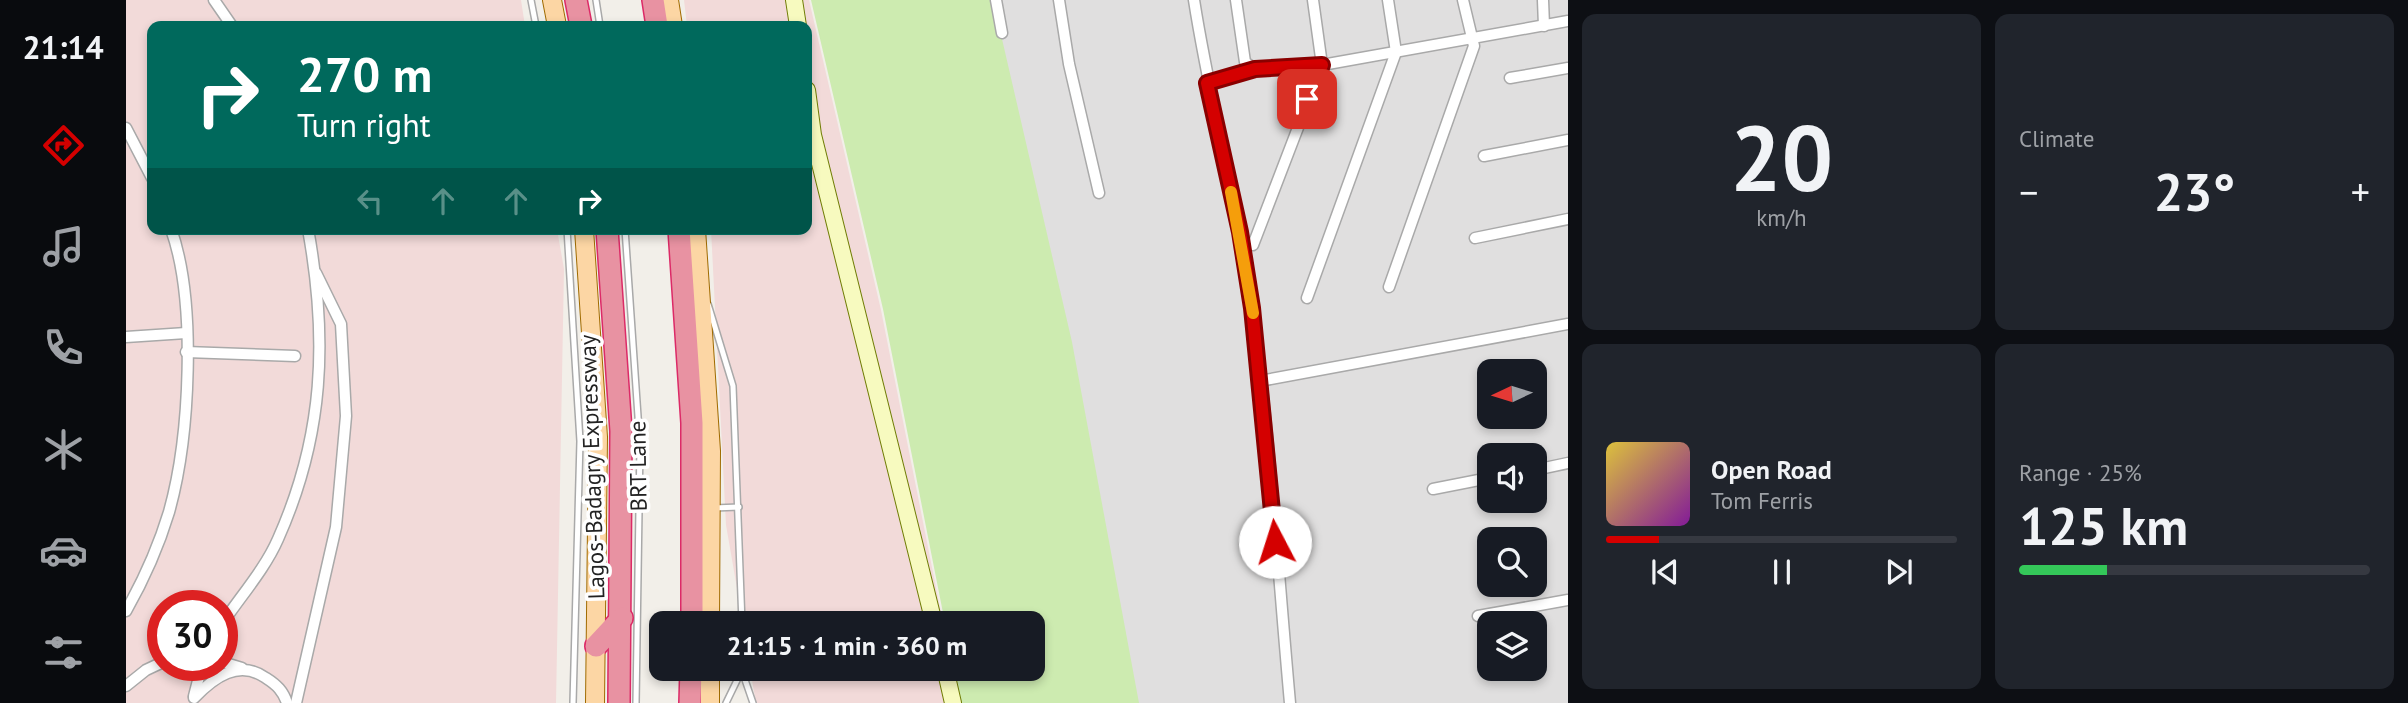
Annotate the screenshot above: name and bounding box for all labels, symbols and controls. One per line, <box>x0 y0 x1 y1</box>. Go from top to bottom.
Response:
text: 21:14 <box>22 26 104 68</box>
text: 270 m <box>297 42 432 106</box>
icon: right <box>182 49 273 140</box>
pin <box>1277 69 1337 129</box>
icon: arrive <box>1288 80 1326 118</box>
text: 20 <box>1730 98 1833 216</box>
text: Turn right <box>297 104 431 146</box>
icon: directions <box>39 121 88 170</box>
text: Climate <box>2019 124 2094 153</box>
text: 23° <box>2154 158 2235 225</box>
text: − <box>2019 167 2038 216</box>
text: + <box>2351 167 2370 216</box>
icon: left <box>351 182 389 220</box>
icon: ahead <box>424 182 462 220</box>
icon: ahead <box>497 182 535 220</box>
icon: right <box>570 182 608 220</box>
text: km/h <box>1756 203 1807 232</box>
icon: music <box>39 222 88 271</box>
icon: phone <box>39 323 88 372</box>
street label: Lagos-Badagry Expressway <box>572 334 611 600</box>
north arrow <box>1477 359 1547 429</box>
map controls <box>1477 359 1547 681</box>
street label: BRT Lane <box>622 420 653 512</box>
icon: climate <box>39 425 88 474</box>
button: sound <box>1477 443 1547 513</box>
text: Open Road <box>1711 453 1832 486</box>
text: Range · 25% <box>2019 458 2142 487</box>
text: Tom Ferris <box>1711 486 1813 515</box>
text: 125 km <box>2019 492 2188 559</box>
position arrow <box>1238 505 1312 579</box>
icon: car <box>39 526 88 575</box>
button: search <box>1477 527 1547 597</box>
icon: previous <box>1646 553 1684 591</box>
icon: pause <box>1763 553 1801 591</box>
icon: next <box>1880 553 1918 591</box>
speed limit sign: 30 <box>147 590 238 681</box>
button: layers <box>1477 611 1547 681</box>
icon: filters <box>39 628 88 677</box>
text: 21:15 · 1 min · 360 m <box>727 629 967 662</box>

